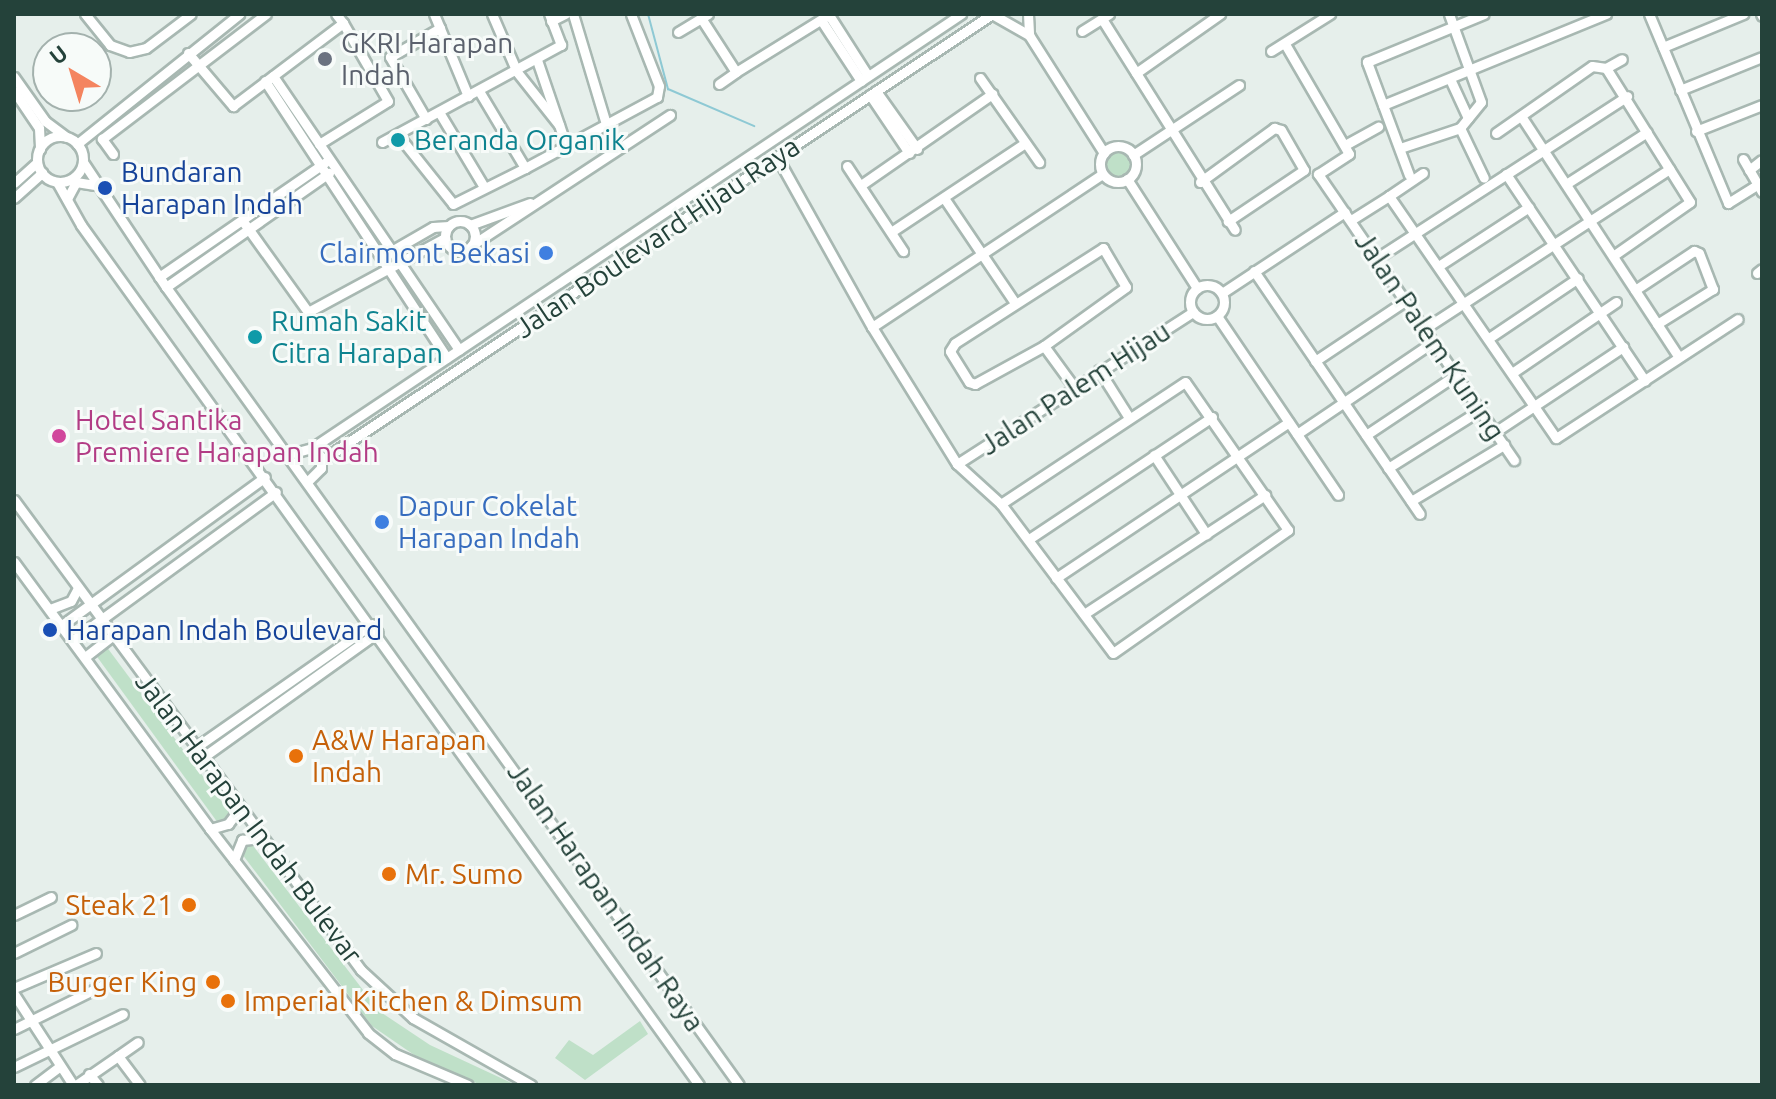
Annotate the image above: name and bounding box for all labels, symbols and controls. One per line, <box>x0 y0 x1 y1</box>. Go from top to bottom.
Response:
place label: GKRI Harapan Indah <box>341 26 513 92</box>
north arrow <box>32 32 112 112</box>
text: U <box>44 40 72 69</box>
marker: GKRI Harapan Indah <box>316 50 334 68</box>
place label: Beranda Organik <box>414 123 625 157</box>
street label: Jalan Boulevard Hijau Raya <box>508 129 806 345</box>
marker: Beranda Organik <box>389 131 407 149</box>
place label: Bundaran Harapan Indah <box>121 155 303 221</box>
marker: Bundaran Harapan Indah <box>96 179 114 197</box>
street label: Jalan Palem Kuning <box>1348 225 1512 447</box>
place label: Clairmont Bekasi <box>319 236 530 270</box>
marker: Clairmont Bekasi <box>537 244 555 262</box>
place label: Rumah Sakit Citra Harapan <box>271 304 443 370</box>
street label: Jalan Palem Hijau <box>974 314 1176 462</box>
marker: Rumah Sakit Citra Harapan <box>246 328 264 346</box>
place label: Hotel Santika Premiere Harapan Indah <box>75 403 379 469</box>
marker: Hotel Santika Premiere Harapan Indah <box>50 427 68 445</box>
place label: Dapur Cokelat Harapan Indah <box>398 489 580 555</box>
marker: Dapur Cokelat Harapan Indah <box>373 513 391 531</box>
place label: Harapan Indah Boulevard <box>66 613 382 647</box>
marker: Harapan Indah Boulevard <box>41 621 59 639</box>
street label: Jalan Harapan Indah Bulevar <box>128 666 370 970</box>
place label: A&W Harapan Indah <box>312 723 486 789</box>
marker: A&W Harapan Indah <box>287 747 305 765</box>
street label: Jalan Harapan Indah Raya <box>500 756 712 1038</box>
place label: Mr. Sumo <box>405 857 523 891</box>
marker: Mr. Sumo <box>380 865 398 883</box>
place label: Steak 21 <box>65 888 173 922</box>
marker: Steak 21 <box>180 896 198 914</box>
place label: Burger King <box>48 965 197 999</box>
marker: Burger King <box>204 973 222 991</box>
place label: Imperial Kitchen & Dimsum <box>244 984 583 1018</box>
marker: Imperial Kitchen & Dimsum <box>219 992 237 1010</box>

